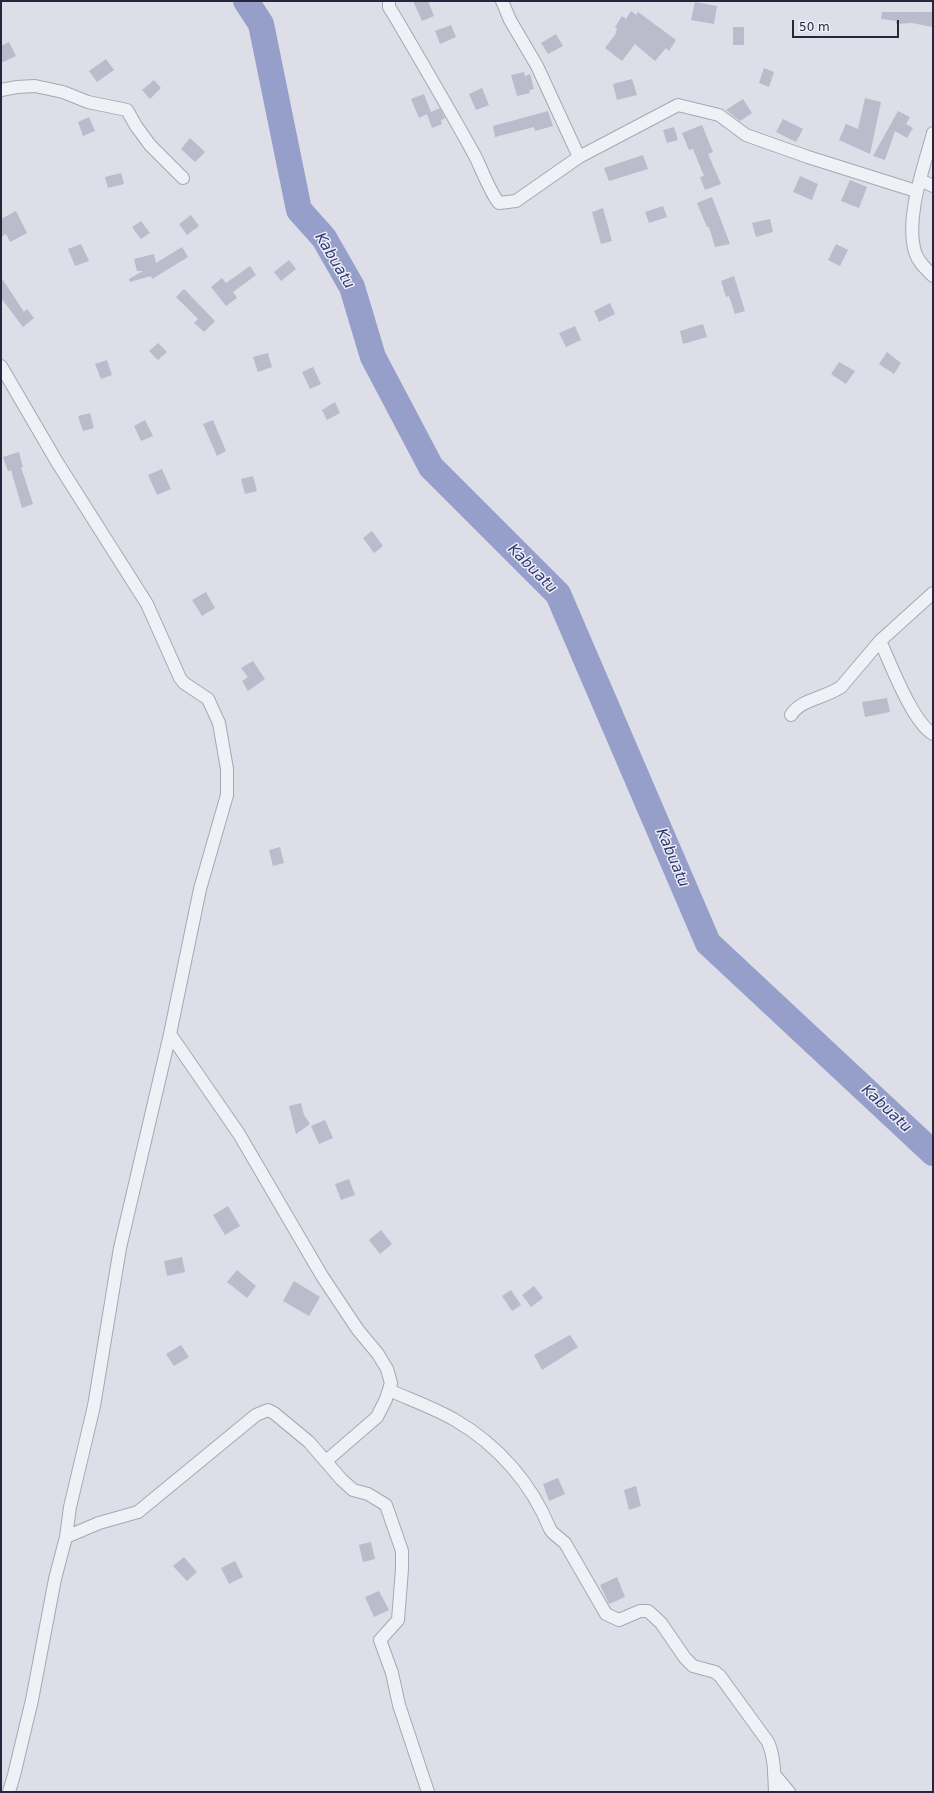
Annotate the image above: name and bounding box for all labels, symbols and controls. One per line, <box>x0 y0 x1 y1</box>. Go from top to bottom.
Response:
scale bar <box>794 12 901 38</box>
text: 50 m <box>799 20 830 34</box>
water label: Kabuatu <box>310 230 358 292</box>
water label: Kabuatu <box>504 541 560 597</box>
water label: Kabuatu <box>652 826 692 890</box>
water label: Kabuatu <box>857 1081 915 1137</box>

